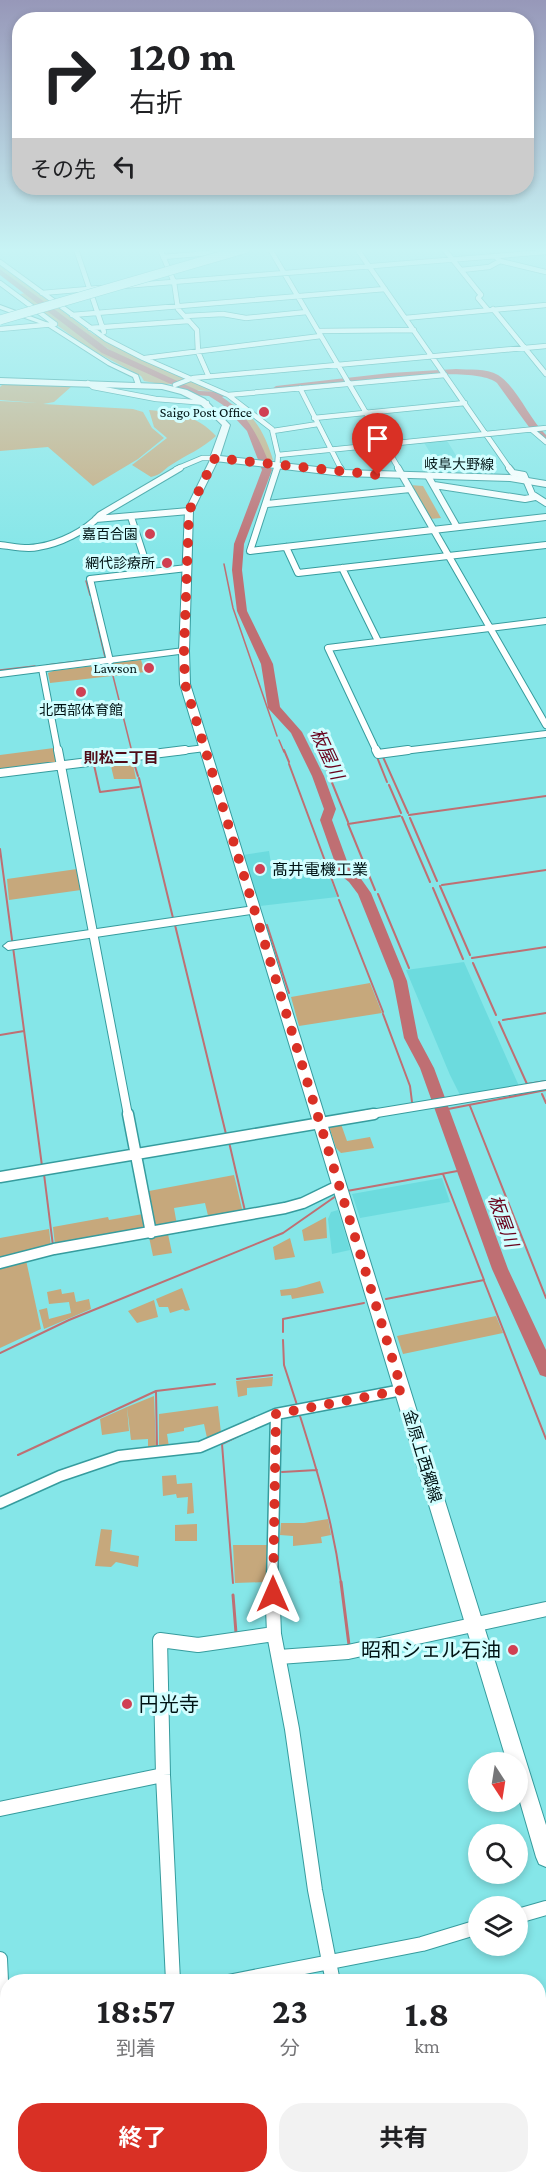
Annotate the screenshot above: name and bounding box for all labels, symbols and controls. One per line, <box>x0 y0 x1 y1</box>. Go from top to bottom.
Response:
text: 120 m <box>129 32 235 79</box>
icon: right <box>30 36 108 114</box>
text: 右折 <box>129 88 183 118</box>
icon: left <box>108 150 141 183</box>
text: その先 <box>30 157 96 182</box>
place label: Saigo Post Office <box>160 404 252 420</box>
marker: Saigo Post Office <box>257 405 271 419</box>
pin <box>352 413 403 475</box>
icon: arrive <box>361 422 394 455</box>
street label: 岐阜大野線 <box>424 455 494 473</box>
place label: 嘉百合園 <box>82 526 138 542</box>
marker: 嘉百合園 <box>143 527 157 541</box>
place label: 網代診療所 <box>85 555 155 571</box>
marker: 網代診療所 <box>160 556 174 570</box>
place label: Lawson <box>93 660 137 676</box>
marker: Lawson <box>142 661 156 675</box>
marker: 北西部体育館 <box>74 685 88 699</box>
place label: 北西部体育館 <box>39 702 123 718</box>
water label: 板屋川 <box>307 725 348 785</box>
district label: 則松二丁目 <box>83 750 159 766</box>
place label: 髙井電機工業 <box>272 861 368 878</box>
marker: 髙井電機工業 <box>253 862 267 876</box>
water label: 板屋川 <box>484 1192 522 1252</box>
street label: 金原上西郷線 <box>400 1408 445 1505</box>
position arrow <box>241 1562 305 1626</box>
place label: 昭和シェル石油 <box>361 1639 501 1661</box>
marker: 昭和シェル石油 <box>506 1643 520 1657</box>
place label: 円光寺 <box>139 1693 199 1715</box>
marker: 円光寺 <box>120 1697 134 1711</box>
north arrow <box>468 1752 528 1812</box>
map controls <box>468 1752 528 1956</box>
button: search <box>468 1824 528 1884</box>
button: layers <box>468 1896 528 1956</box>
text: 18:57 <box>97 1991 175 2031</box>
text: 23 <box>272 1991 308 2031</box>
text: 1.8 <box>405 1994 449 2034</box>
text: km <box>414 2035 440 2057</box>
text: 到着 <box>116 2037 156 2059</box>
text: 分 <box>280 2037 300 2059</box>
button: 終了 <box>18 2103 267 2172</box>
button: 共有 <box>279 2103 528 2172</box>

